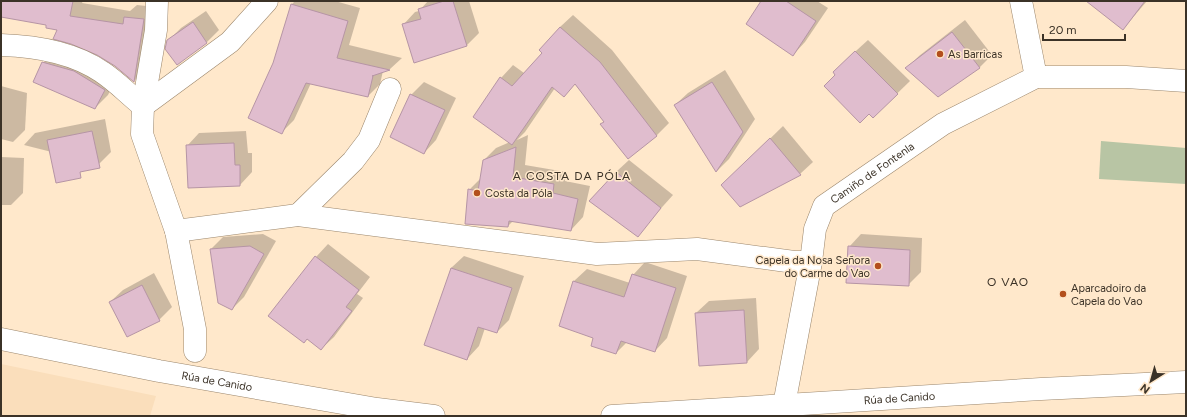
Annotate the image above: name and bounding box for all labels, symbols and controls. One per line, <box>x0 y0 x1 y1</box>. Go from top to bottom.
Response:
scale bar <box>1043 16 1125 42</box>
text: 20 m <box>1049 23 1077 37</box>
place label: As Barricas <box>948 48 1002 61</box>
marker: As Barricas <box>935 49 945 59</box>
street label: Camiño de Fontenla <box>828 140 917 207</box>
district label: A COSTA DA PÓLA <box>513 169 631 183</box>
place label: Costa da Póla <box>485 187 552 200</box>
marker: Costa da Póla <box>472 188 482 198</box>
place label: Capela da Nosa Señora do Carme do Vao <box>755 254 870 280</box>
marker: Capela da Nosa Señora do Carme do Vao <box>873 261 883 271</box>
district label: O VAO <box>987 275 1029 289</box>
place label: Aparcadoiro da Capela do Vao <box>1071 282 1146 308</box>
marker: Aparcadoiro da Capela do Vao <box>1058 289 1068 299</box>
north arrow <box>1131 361 1171 401</box>
street label: Rúa de Canido <box>180 369 253 394</box>
text: N <box>1138 381 1153 396</box>
street label: Rúa de Canido <box>863 390 936 407</box>

